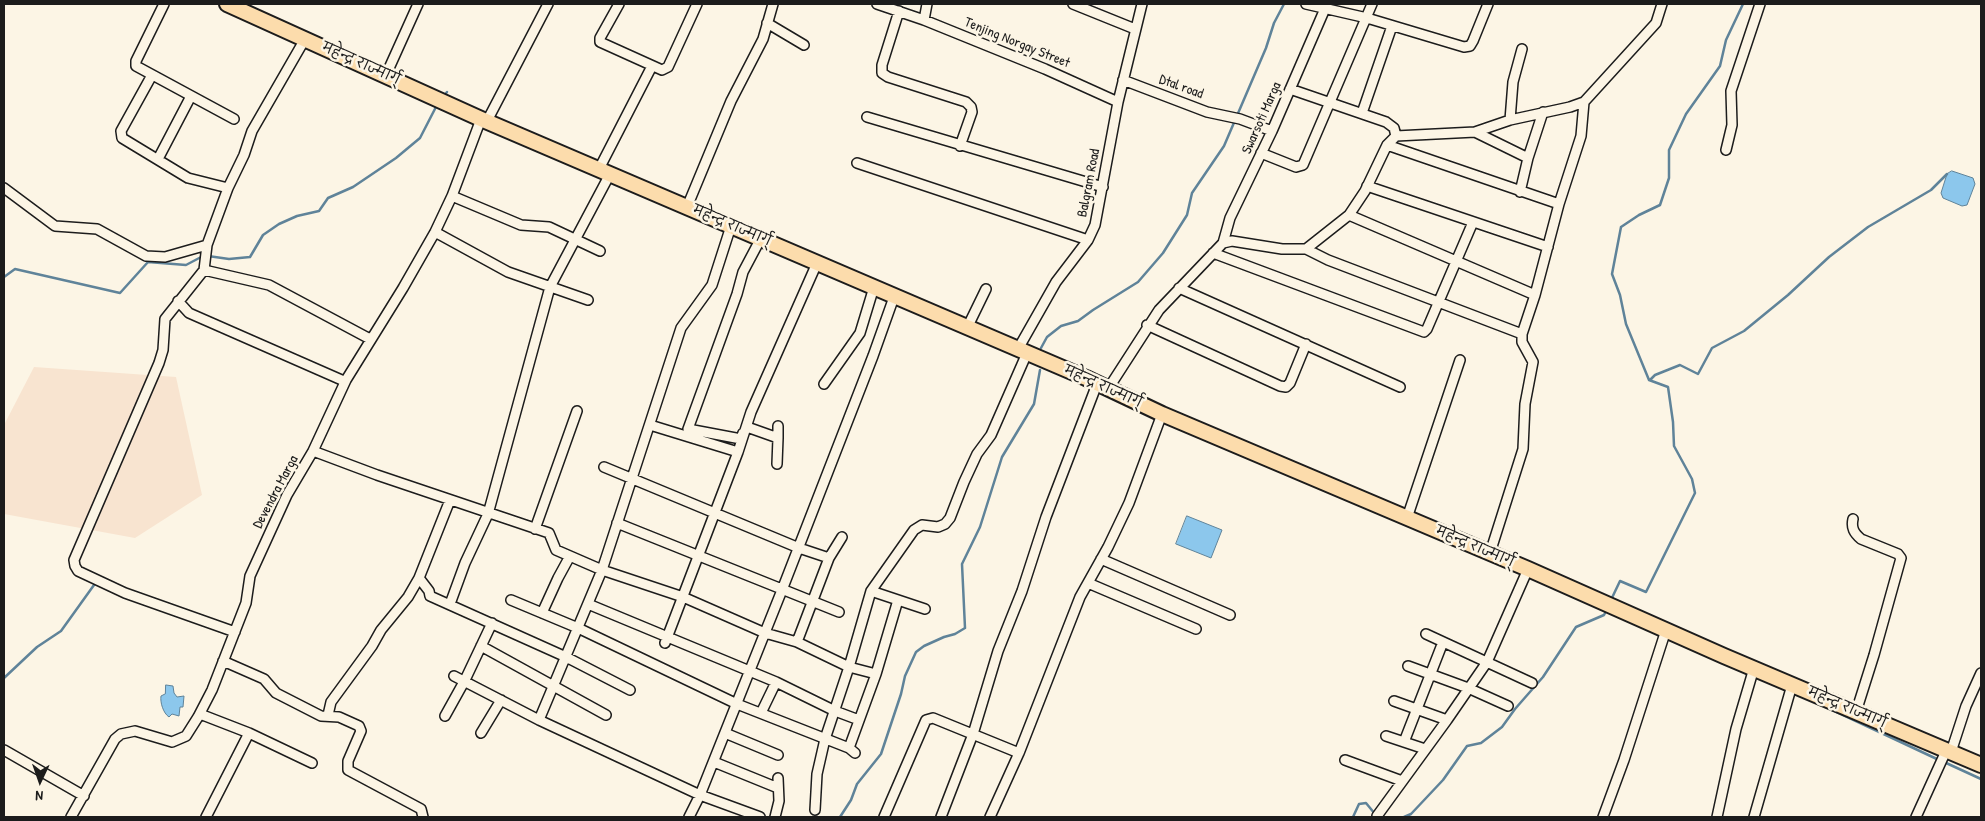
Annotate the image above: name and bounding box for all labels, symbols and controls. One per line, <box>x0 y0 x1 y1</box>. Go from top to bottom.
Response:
street label: Tenjing Norgay Street <box>962 14 1072 72</box>
street label: महेन्द्र राज्मार्ग् <box>319 39 403 89</box>
street label: Dtal road <box>1157 71 1205 103</box>
street label: Swarsoti Marga <box>1239 79 1285 157</box>
street label: Balgram Road <box>1074 147 1104 219</box>
street label: महेन्द्र राज्मार्ग् <box>690 202 774 250</box>
street label: महेन्द्र राज्मार्ग् <box>1061 362 1145 412</box>
street label: Devendra Marga <box>250 453 302 531</box>
street label: महेन्द्र राज्मार्ग् <box>1433 523 1517 571</box>
street label: महेन्द्र राज्मार्ग् <box>1805 684 1889 732</box>
north arrow <box>15 756 65 806</box>
text: N <box>35 787 43 806</box>

